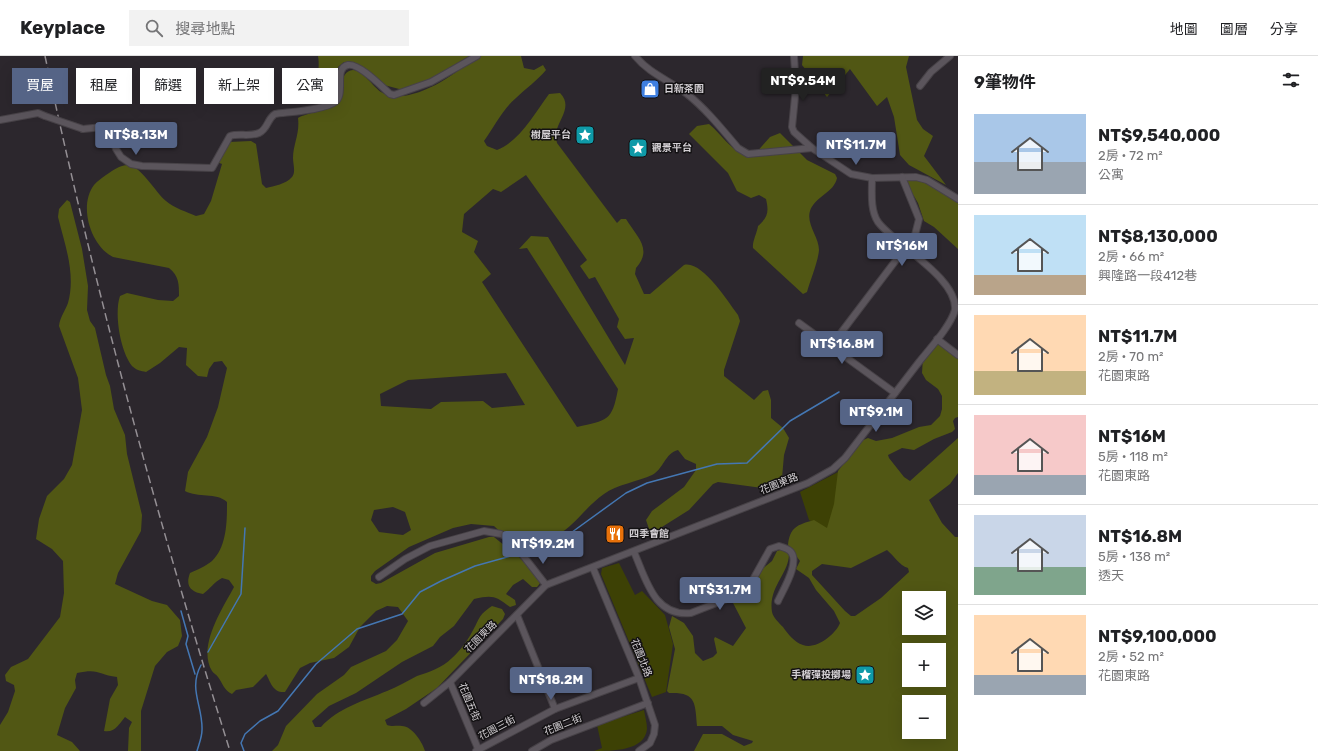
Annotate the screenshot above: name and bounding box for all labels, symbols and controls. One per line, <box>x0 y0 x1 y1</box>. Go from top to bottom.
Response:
search box <box>129 10 409 46</box>
text: Keyplace <box>20 16 105 39</box>
icon: search <box>143 17 165 39</box>
text: 搜尋地點 <box>175 20 235 38</box>
text: 地圖 <box>1170 21 1198 38</box>
text: 圖層 <box>1220 21 1248 38</box>
text: 分享 <box>1270 21 1298 38</box>
chip: 買屋 <box>12 68 68 104</box>
chip: 租屋 <box>76 68 132 104</box>
chip: 篩選 <box>140 68 196 104</box>
chip: 新上架 <box>204 68 274 104</box>
chip: 公寓 <box>282 68 338 104</box>
pin: NT$9.54M <box>762 68 844 102</box>
icon: filters <box>1280 69 1302 91</box>
text: 9筆物件 <box>974 72 1036 92</box>
text: NT$9.54M <box>770 73 836 88</box>
shop icon: 日新茶園 <box>639 78 661 100</box>
place label: 日新茶園 <box>664 83 704 95</box>
pin: NT$8.13M <box>95 122 177 156</box>
place icon: 樹屋平台 <box>574 124 596 146</box>
text: NT$9,540,000 <box>1098 125 1220 145</box>
text: NT$8.13M <box>104 127 168 142</box>
place label: 樹屋平台 <box>531 129 571 141</box>
icon: home <box>1006 130 1054 178</box>
pin: NT$11.7M <box>815 132 897 166</box>
place icon: 觀景平台 <box>627 137 649 159</box>
text: NT$11.7M <box>826 137 886 152</box>
place label: 觀景平台 <box>652 142 692 154</box>
text: 2房 · 72 m² <box>1098 148 1163 163</box>
text: 公寓 <box>1098 167 1124 182</box>
text: NT$8,130,000 <box>1098 226 1218 246</box>
icon: home <box>1006 231 1054 279</box>
pin: NT$16M <box>869 233 935 267</box>
text: NT$16M <box>876 238 928 253</box>
text: 2房 · 66 m² <box>1098 249 1164 264</box>
text: 興隆路一段412巷 <box>1098 268 1197 283</box>
text: NT$11.7M <box>1098 326 1177 346</box>
pin: NT$16.8M <box>801 331 883 365</box>
icon: home <box>1006 331 1054 379</box>
text: NT$16.8M <box>810 336 874 351</box>
text: 2房 · 70 m² <box>1098 349 1163 364</box>
text: 花園東路 <box>1098 368 1150 383</box>
pin: NT$9.1M <box>839 399 913 433</box>
text: NT$9.1M <box>849 404 903 419</box>
text: NT$16M <box>1098 426 1166 446</box>
icon: home <box>1006 431 1054 479</box>
text: 5房 · 118 m² <box>1098 449 1168 464</box>
text: 花園東路 <box>1098 468 1150 483</box>
street label: 花園東路 <box>758 471 800 497</box>
restaurant icon: 四季會館 <box>604 523 626 545</box>
text: NT$16.8M <box>1098 526 1182 546</box>
place label: 四季會館 <box>629 528 669 540</box>
pin: NT$19.2M <box>502 531 584 565</box>
icon: home <box>1006 531 1054 579</box>
text: NT$19.2M <box>511 536 575 551</box>
text: 5房 · 138 m² <box>1098 549 1170 564</box>
text: 透天 <box>1098 568 1124 583</box>
pin: NT$31.7M <box>679 577 761 611</box>
text: NT$31.7M <box>689 582 751 597</box>
map controls <box>902 591 946 739</box>
button: layers <box>902 591 946 635</box>
street label: 花園東路 <box>463 619 499 655</box>
text: NT$9,100,000 <box>1098 626 1217 646</box>
icon: home <box>1006 631 1054 679</box>
street label: 花園北路 <box>628 637 654 679</box>
button: + <box>902 643 946 687</box>
text: 2房 · 52 m² <box>1098 649 1164 664</box>
place icon: 手榴彈投擲場 <box>854 664 876 686</box>
pin: NT$18.2M <box>510 667 592 701</box>
text: 花園東路 <box>1098 668 1150 683</box>
place label: 手榴彈投擲場 <box>791 669 851 681</box>
text: NT$18.2M <box>519 672 583 687</box>
street label: 花園五街 <box>456 681 482 723</box>
button: − <box>902 695 946 739</box>
street label: 花園二街 <box>542 712 584 738</box>
street label: 花園三街 <box>477 713 517 743</box>

